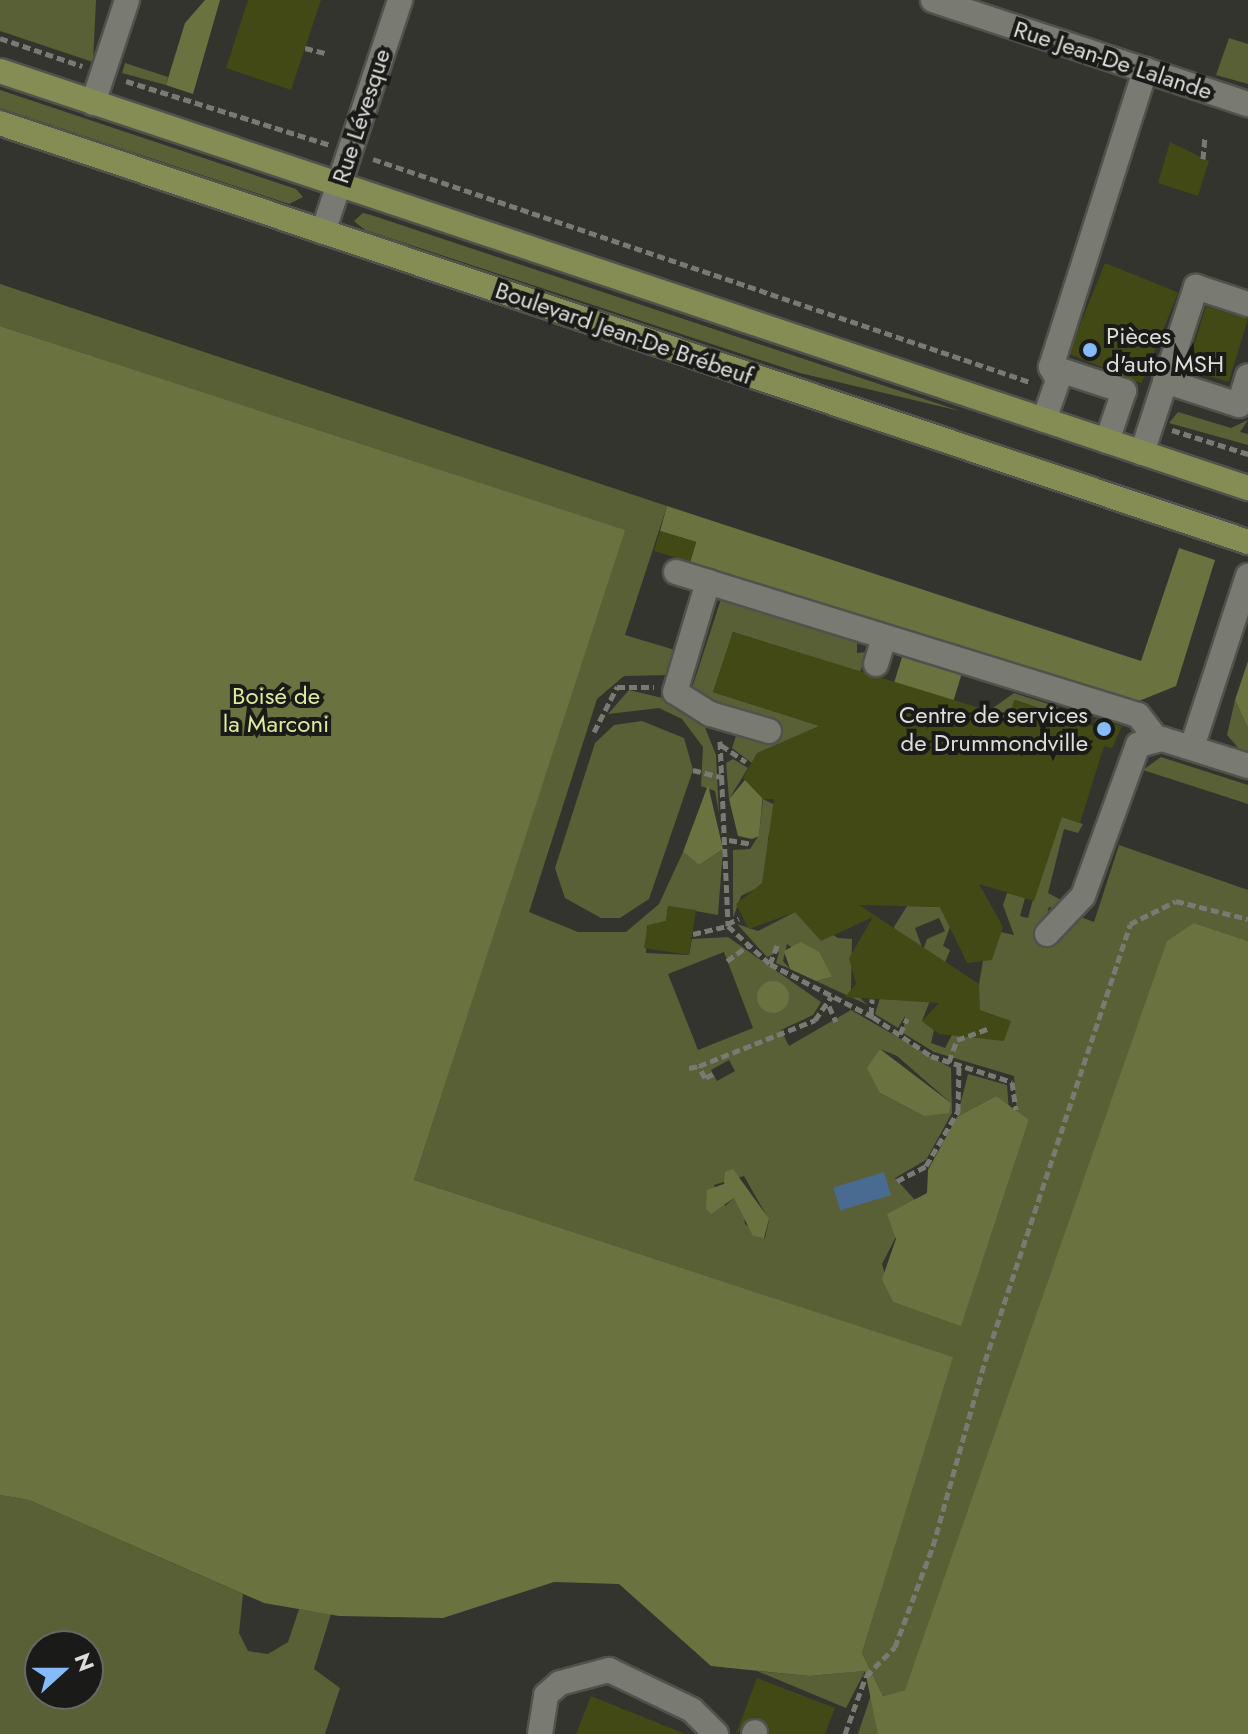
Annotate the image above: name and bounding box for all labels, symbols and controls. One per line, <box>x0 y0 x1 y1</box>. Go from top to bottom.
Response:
street label: Rue Jean-De Lalande <box>1010 14 1216 106</box>
street label: Rue Lévesque <box>326 45 396 187</box>
street label: Boulevard Jean-De Brébeuf <box>492 275 756 391</box>
place label: Pièces d'auto MSH <box>1106 322 1224 378</box>
marker: Pièces d'auto MSH <box>1081 341 1099 359</box>
park label: Boisé de la Marconi <box>223 682 329 738</box>
place label: Centre de services de Drummondville <box>899 701 1088 757</box>
marker: Centre de services de Drummondville <box>1095 720 1113 738</box>
north arrow <box>24 1630 104 1710</box>
text: N <box>66 1648 103 1676</box>

